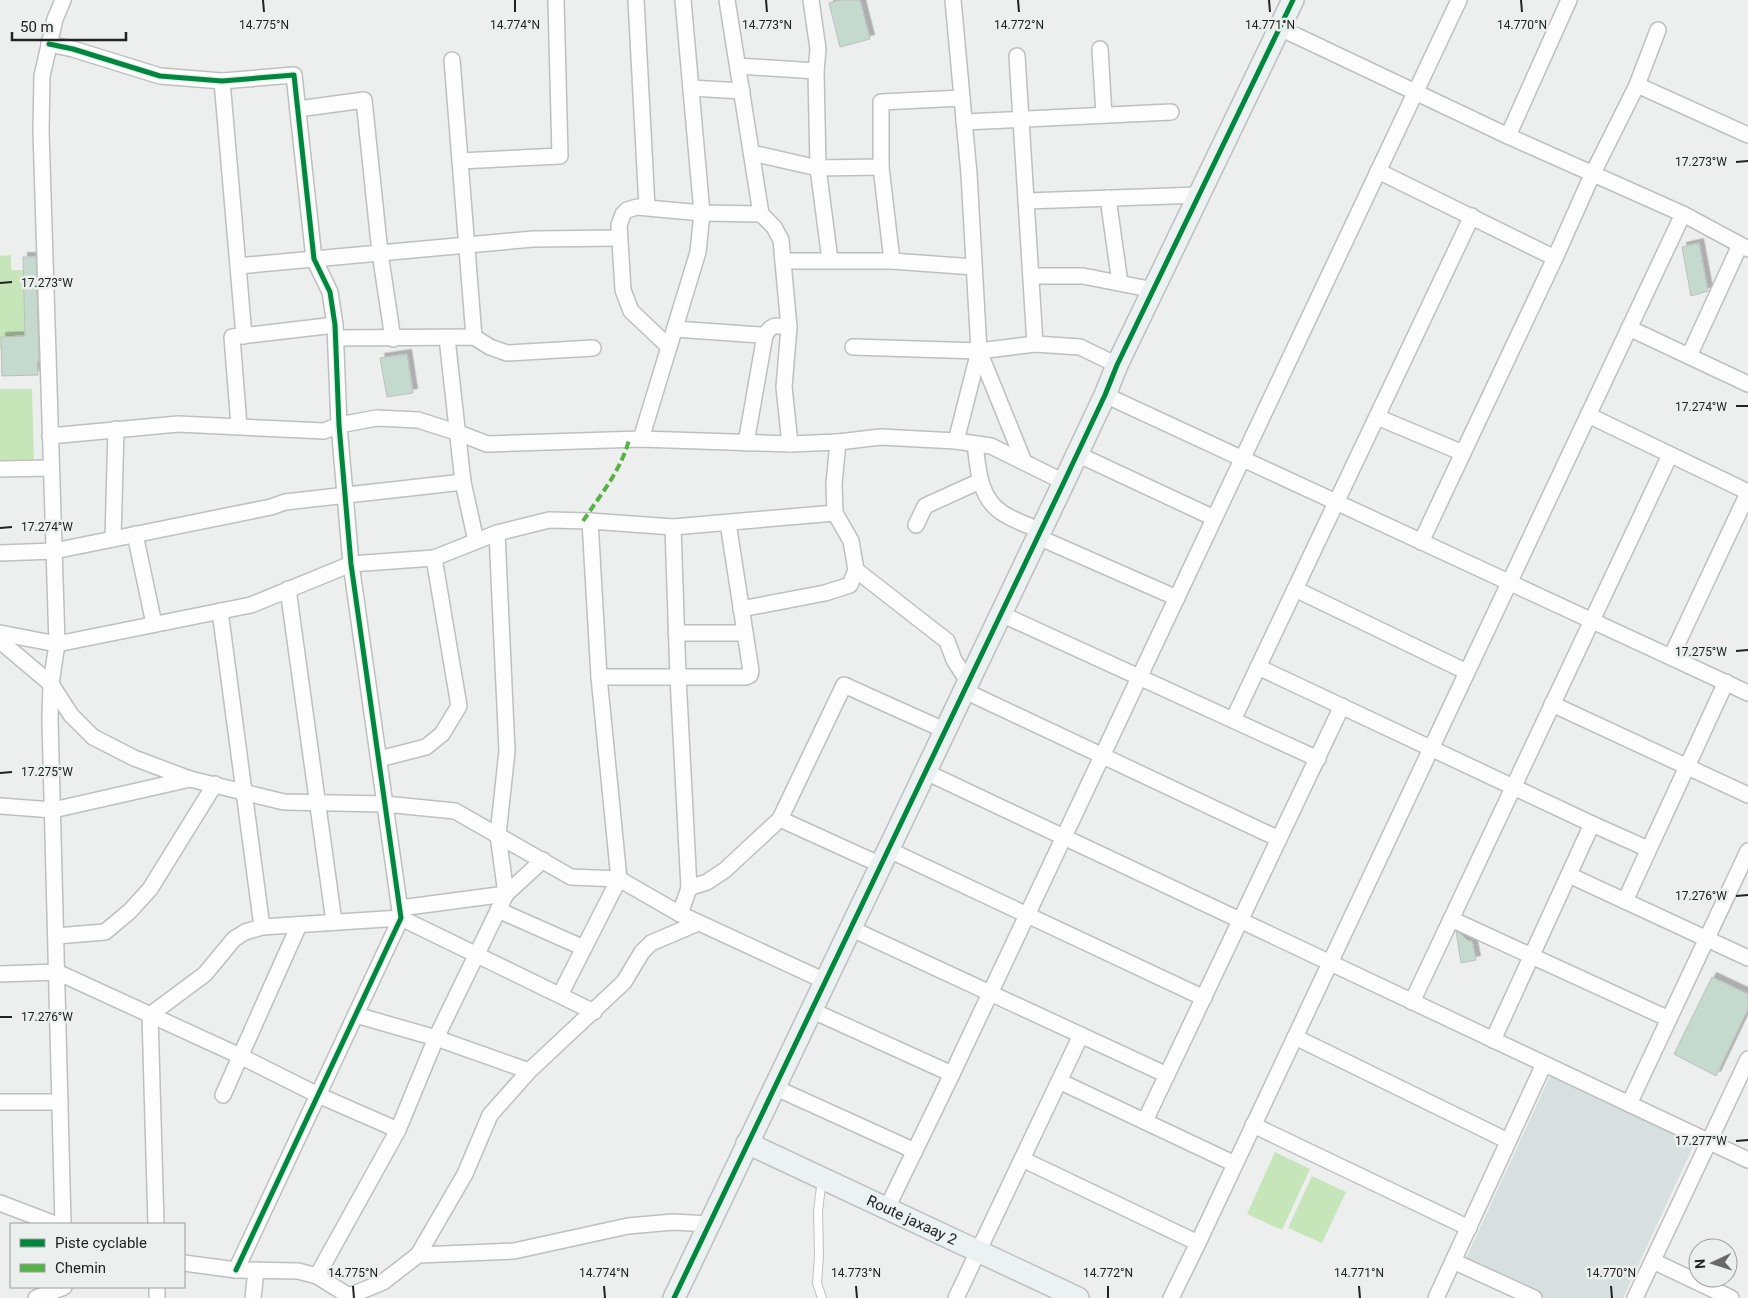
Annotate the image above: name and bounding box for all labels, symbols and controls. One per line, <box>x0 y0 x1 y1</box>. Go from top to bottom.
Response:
scale bar <box>12 10 126 42</box>
text: 50 m <box>20 18 54 36</box>
text: 14.775°N <box>239 18 289 32</box>
text: 14.774°N <box>490 18 540 32</box>
text: 14.773°N <box>742 18 792 32</box>
text: 14.772°N <box>994 18 1044 32</box>
text: 14.771°N <box>1245 18 1295 32</box>
text: 14.770°N <box>1497 18 1547 32</box>
text: 17.273°W <box>1675 155 1727 169</box>
text: 17.273°W <box>21 276 73 290</box>
text: 17.274°W <box>1675 400 1727 414</box>
text: 17.274°W <box>21 520 73 534</box>
text: 17.275°W <box>1675 645 1727 659</box>
text: 17.275°W <box>21 765 73 779</box>
text: 17.276°W <box>1675 889 1727 903</box>
text: 17.276°W <box>21 1010 73 1024</box>
text: 17.277°W <box>1675 1134 1727 1148</box>
street label: Route jaxaay 2 <box>864 1191 960 1249</box>
legend <box>10 1223 185 1288</box>
text: Piste cyclable <box>55 1234 147 1252</box>
north arrow <box>1688 1238 1738 1288</box>
text: N <box>1692 1258 1708 1269</box>
text: Chemin <box>55 1259 106 1277</box>
text: 14.775°N <box>328 1266 378 1280</box>
text: 14.774°N <box>579 1266 629 1280</box>
text: 14.773°N <box>831 1266 881 1280</box>
text: 14.772°N <box>1083 1266 1133 1280</box>
text: 14.771°N <box>1334 1266 1384 1280</box>
text: 14.770°N <box>1586 1266 1636 1280</box>

